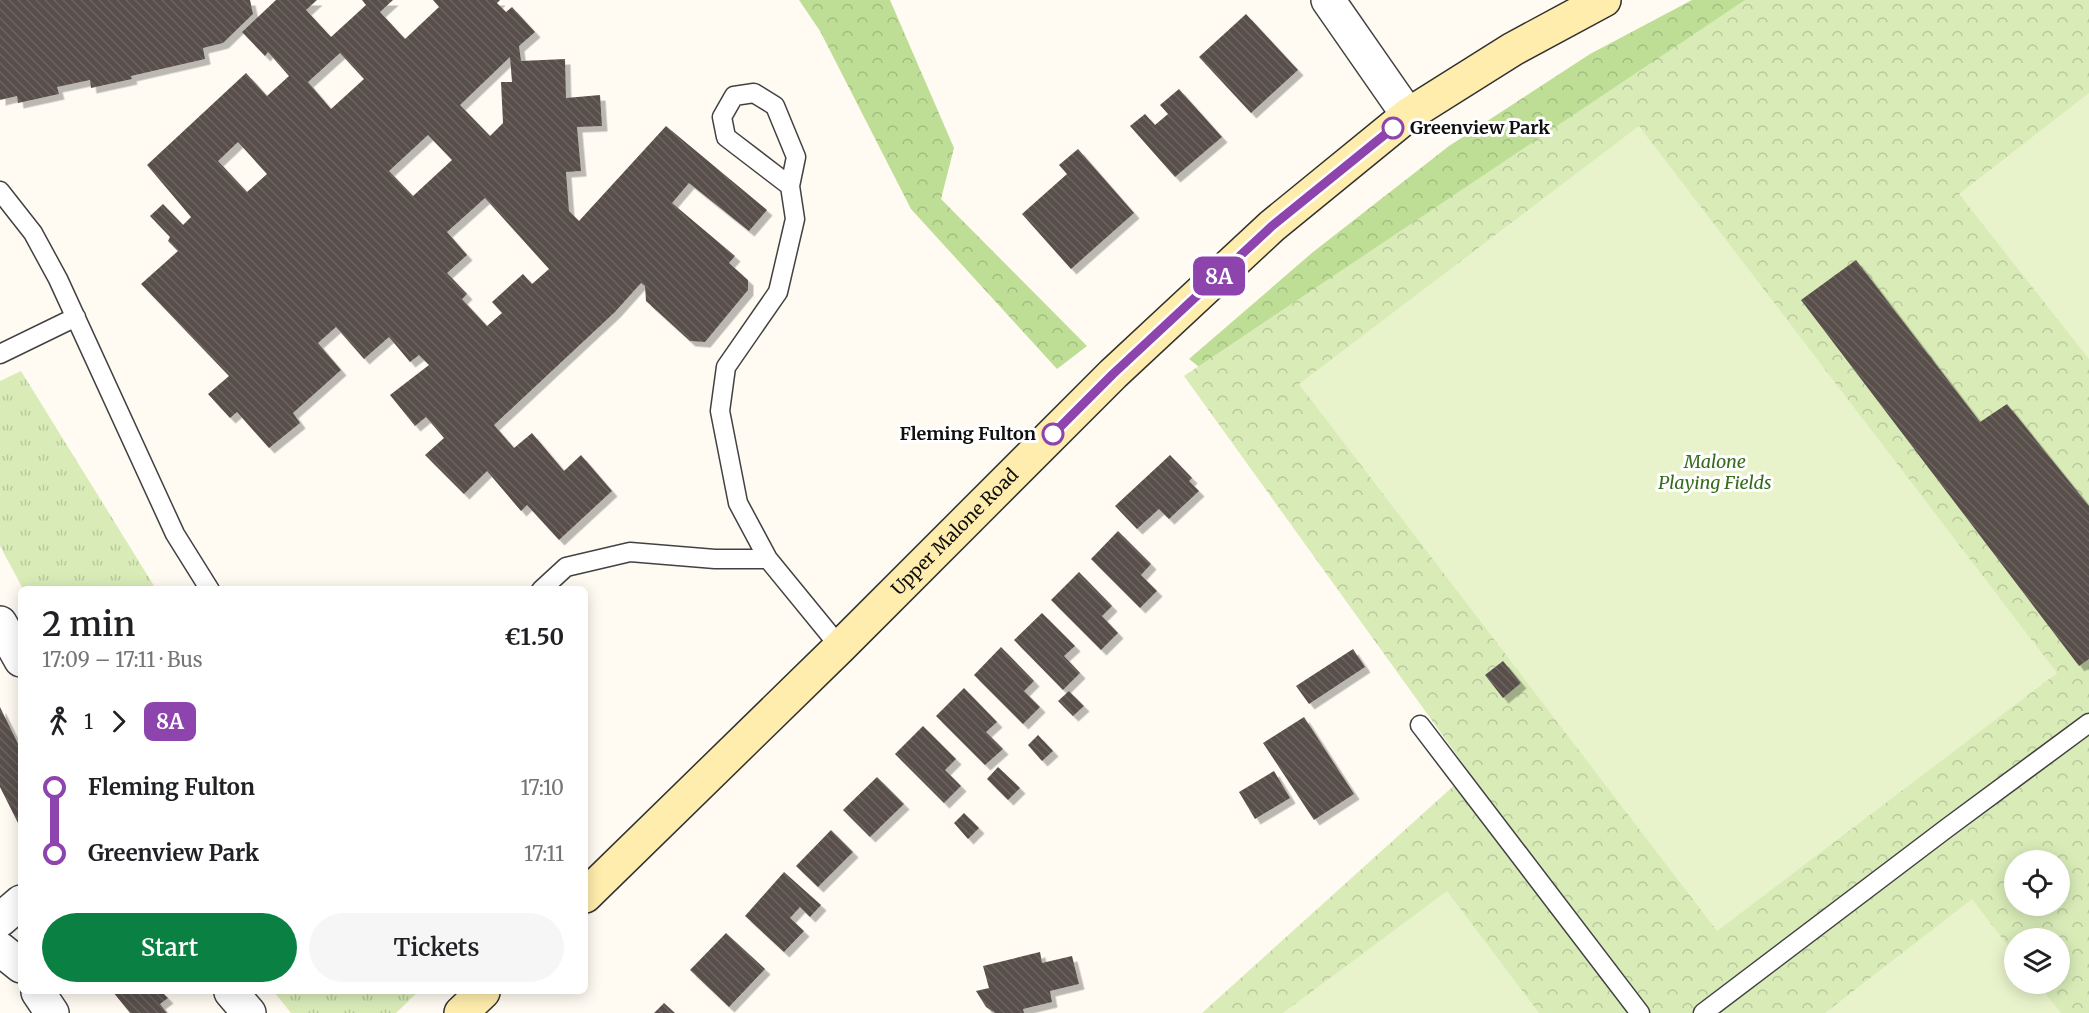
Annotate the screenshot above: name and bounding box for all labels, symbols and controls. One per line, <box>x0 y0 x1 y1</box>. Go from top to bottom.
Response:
place label: Greenview Park <box>1410 116 1550 139</box>
marker: Greenview Park <box>1382 117 1404 139</box>
line badge: 8A <box>1192 256 1246 296</box>
text: 8A <box>1205 263 1233 290</box>
place label: Fleming Fulton <box>900 422 1036 445</box>
marker: Fleming Fulton <box>1042 423 1064 445</box>
park label: Malone Playing Fields <box>1658 450 1772 494</box>
street label: Upper Malone Road <box>886 463 1023 600</box>
text: 2 min <box>42 604 135 645</box>
text: €1.50 <box>504 623 564 651</box>
text: 17:09 – 17:11 · Bus <box>42 647 203 672</box>
icon: walk <box>42 705 75 738</box>
icon: forward <box>102 705 135 738</box>
text: 8A <box>156 708 184 735</box>
text: 1 <box>84 709 93 734</box>
text: Fleming Fulton <box>88 773 255 801</box>
text: 17:10 <box>520 775 564 800</box>
text: Greenview Park <box>88 839 259 867</box>
text: 17:11 <box>524 841 564 866</box>
map controls <box>2004 850 2070 994</box>
button: locate <box>2004 850 2070 916</box>
button: Start <box>42 913 297 982</box>
button: Tickets <box>309 913 564 982</box>
button: layers <box>2004 928 2070 994</box>

